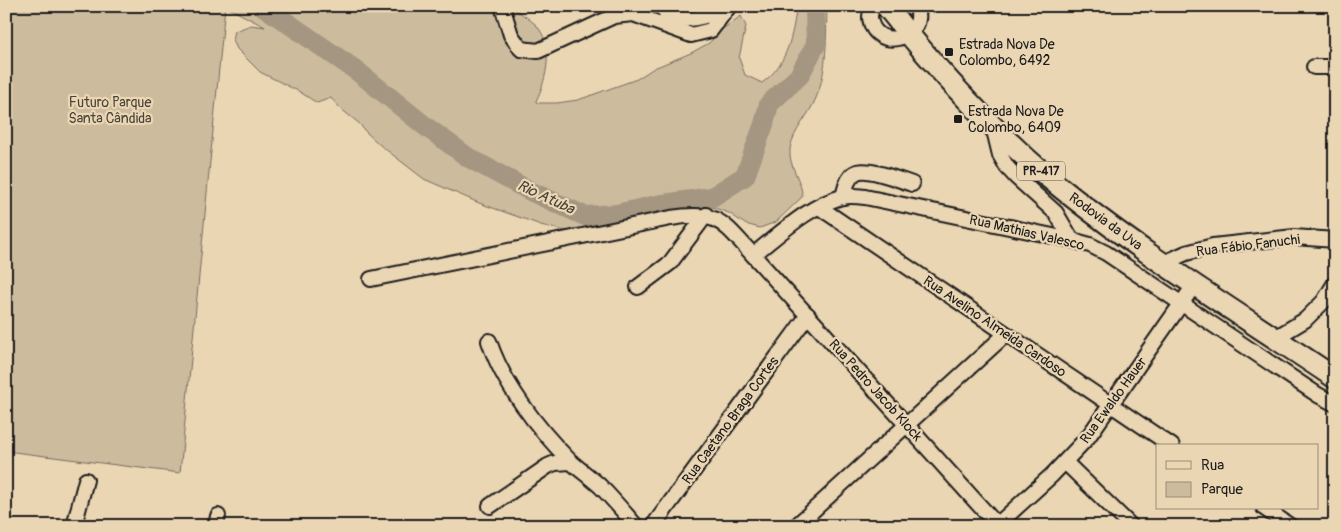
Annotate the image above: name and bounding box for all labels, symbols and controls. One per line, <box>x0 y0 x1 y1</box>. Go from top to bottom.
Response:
place label: Estrada Nova De Colombo, 6492 <box>959 36 1055 69</box>
marker: Estrada Nova De Colombo, 6492 <box>943 46 955 58</box>
park label: Futuro Parque Santa Cândida <box>68 94 152 127</box>
place label: Estrada Nova De Colombo, 6409 <box>968 103 1064 136</box>
marker: Estrada Nova De Colombo, 6409 <box>952 113 964 125</box>
road number: PR-417 <box>1017 162 1065 180</box>
water label: Rio Atuba <box>514 176 578 219</box>
street label: Rodovia da Uva <box>1066 189 1146 254</box>
street label: Rua Mathias Valesco <box>968 211 1087 254</box>
street label: Rua Fábio Fanuchi <box>1195 231 1301 260</box>
street label: Rua Avelino Almeida Cardoso <box>920 272 1070 381</box>
street label: Rua Pedro Jacob Klock <box>825 336 926 445</box>
street label: Rua Caetano Braga Cortes <box>678 353 783 487</box>
street label: Rua Ewaldo Hauer <box>1076 354 1150 447</box>
legend <box>1156 444 1318 510</box>
text: Rua <box>1201 456 1224 475</box>
text: Parque <box>1201 480 1244 499</box>

